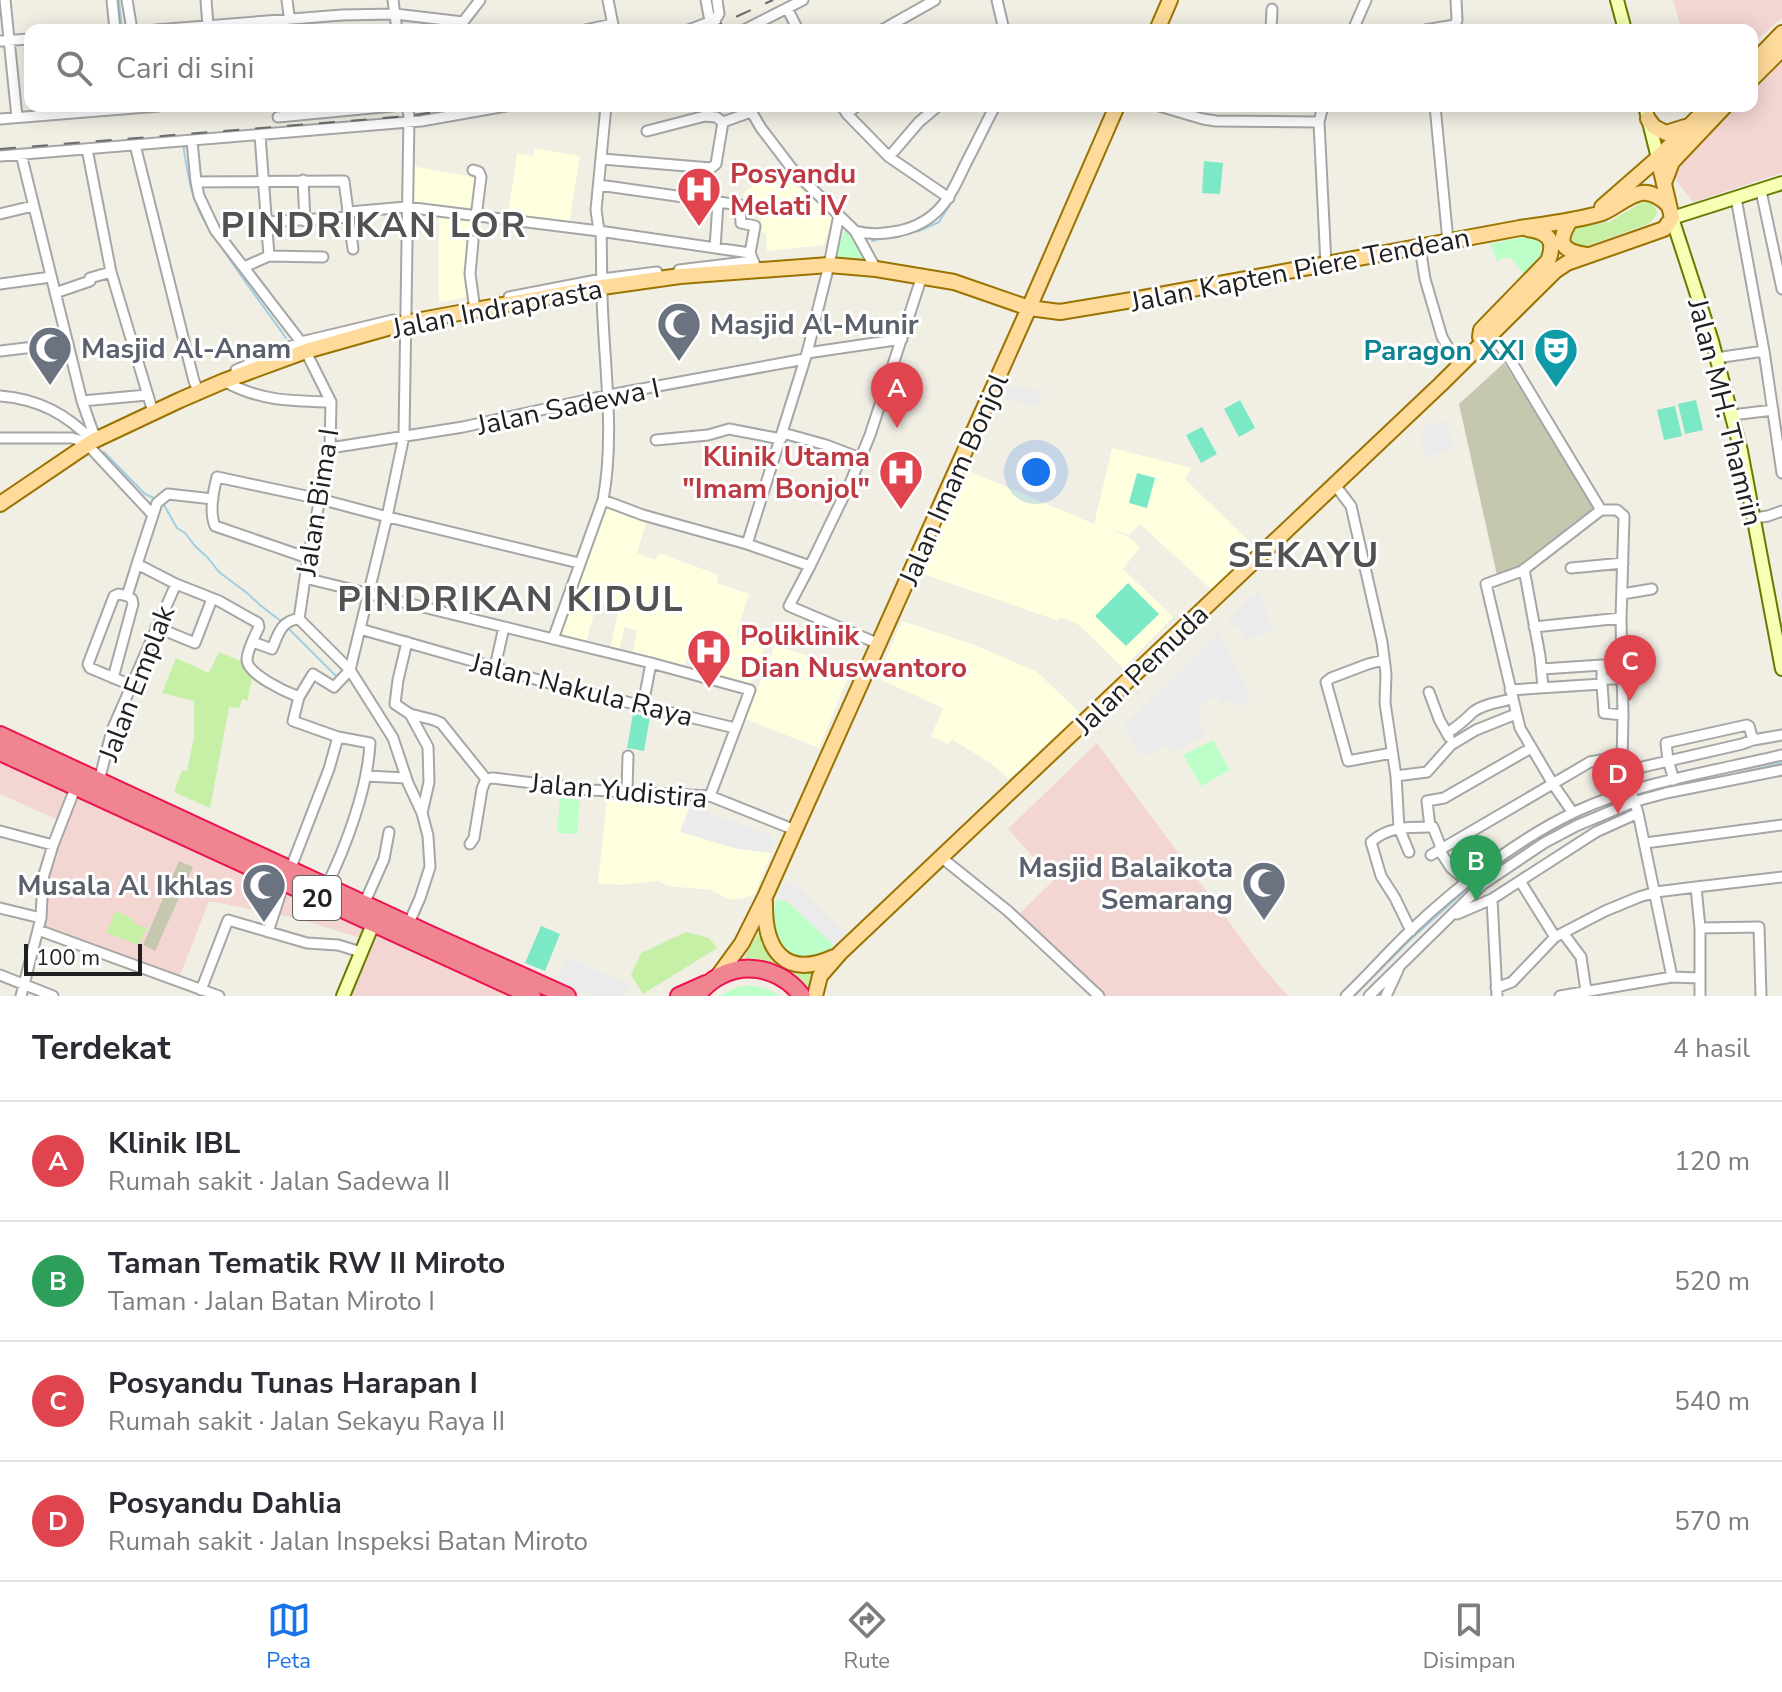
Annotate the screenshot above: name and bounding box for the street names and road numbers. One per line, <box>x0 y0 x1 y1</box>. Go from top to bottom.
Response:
street label: Jalan Kapten Piere Tendean <box>1126 218 1473 322</box>
street label: Jalan Indraprasta <box>388 270 605 348</box>
street label: Jalan MH. Thamrin <box>1678 294 1772 530</box>
street label: Jalan Imam Bonjol <box>890 367 1018 592</box>
street label: Jalan Sadewa I <box>472 369 663 445</box>
street label: Jalan Bima I <box>287 426 348 580</box>
street label: Jalan Pemuda <box>1066 596 1217 744</box>
street label: Jalan Emplak <box>89 599 184 768</box>
street label: Jalan Nakula Raya <box>466 644 697 736</box>
street label: Jalan Yudistira <box>528 764 709 818</box>
road number: 20 <box>293 876 341 920</box>

